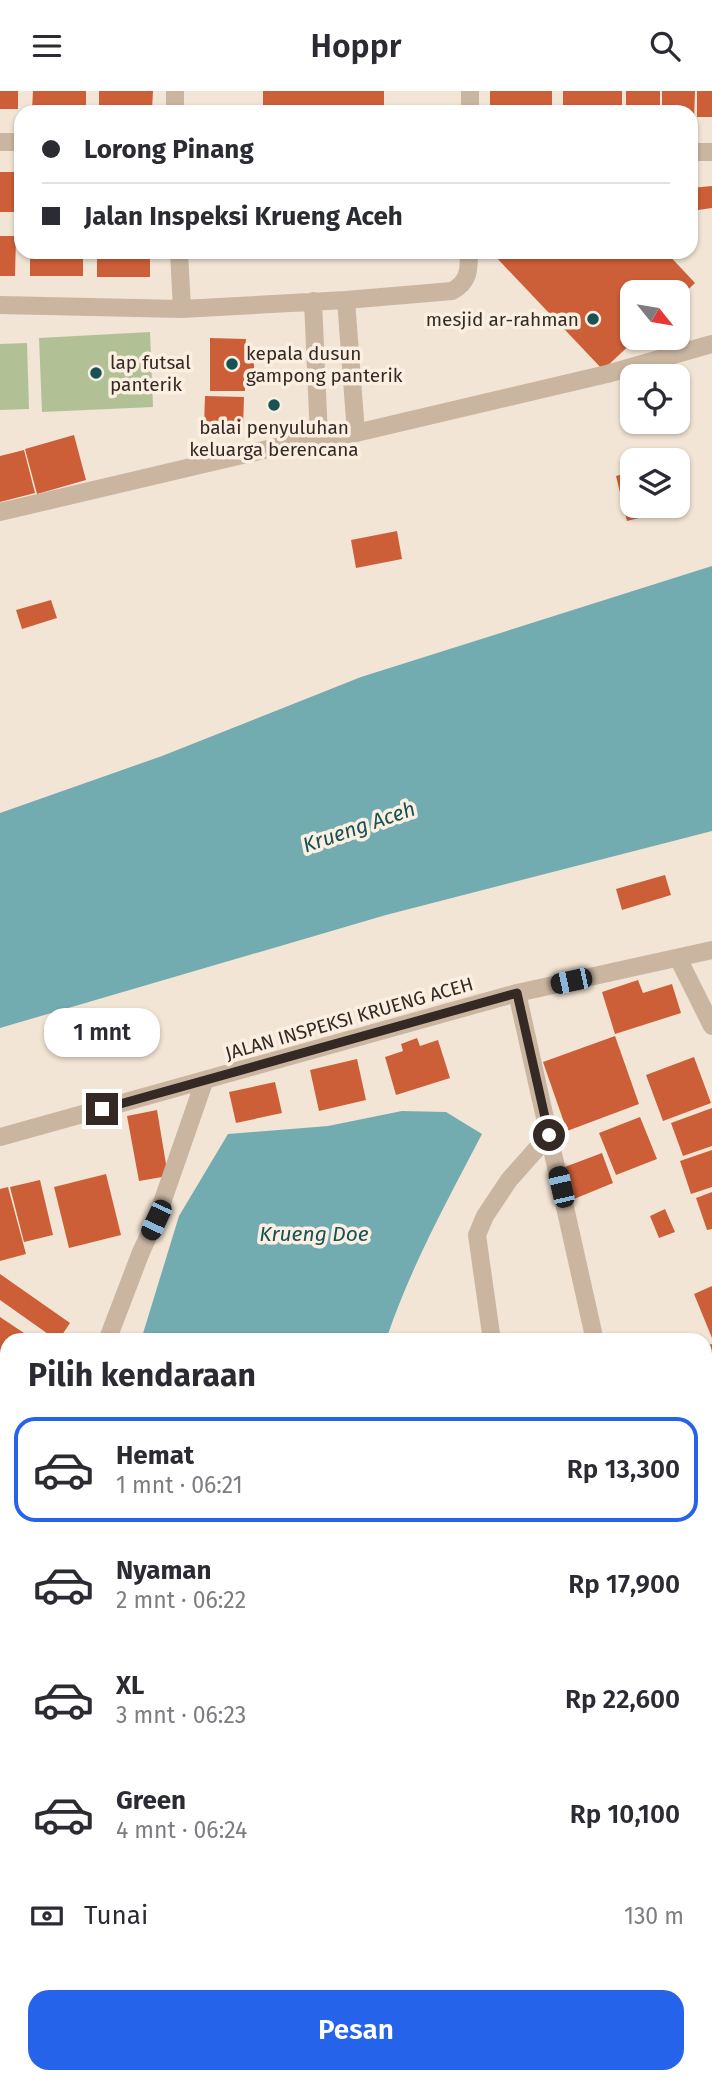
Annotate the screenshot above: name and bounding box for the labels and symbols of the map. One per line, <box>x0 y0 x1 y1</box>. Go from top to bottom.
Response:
north arrow <box>620 280 690 350</box>
place label: mesjid ar-rahman <box>426 308 579 331</box>
marker: mesjid ar-rahman <box>585 311 601 327</box>
place label: kepala dusun gampong panterik <box>246 342 403 387</box>
place label: lap futsal panterik <box>110 351 191 396</box>
marker: kepala dusun gampong panterik <box>224 356 240 372</box>
marker: lap futsal panterik <box>88 365 104 381</box>
marker: balai penyuluhan keluarga berencana <box>266 397 282 413</box>
place label: balai penyuluhan keluarga berencana <box>189 416 359 461</box>
water label: Krueng Aceh <box>299 796 419 858</box>
car <box>549 966 594 996</box>
street label: JALAN INSPEKSI KRUENG ACEH <box>222 972 476 1065</box>
callout: 1 mnt <box>44 1007 160 1056</box>
route end <box>86 1093 118 1125</box>
route start <box>533 1119 565 1151</box>
car <box>547 1164 576 1210</box>
car <box>138 1197 175 1243</box>
water label: Krueng Doe <box>259 1221 369 1247</box>

